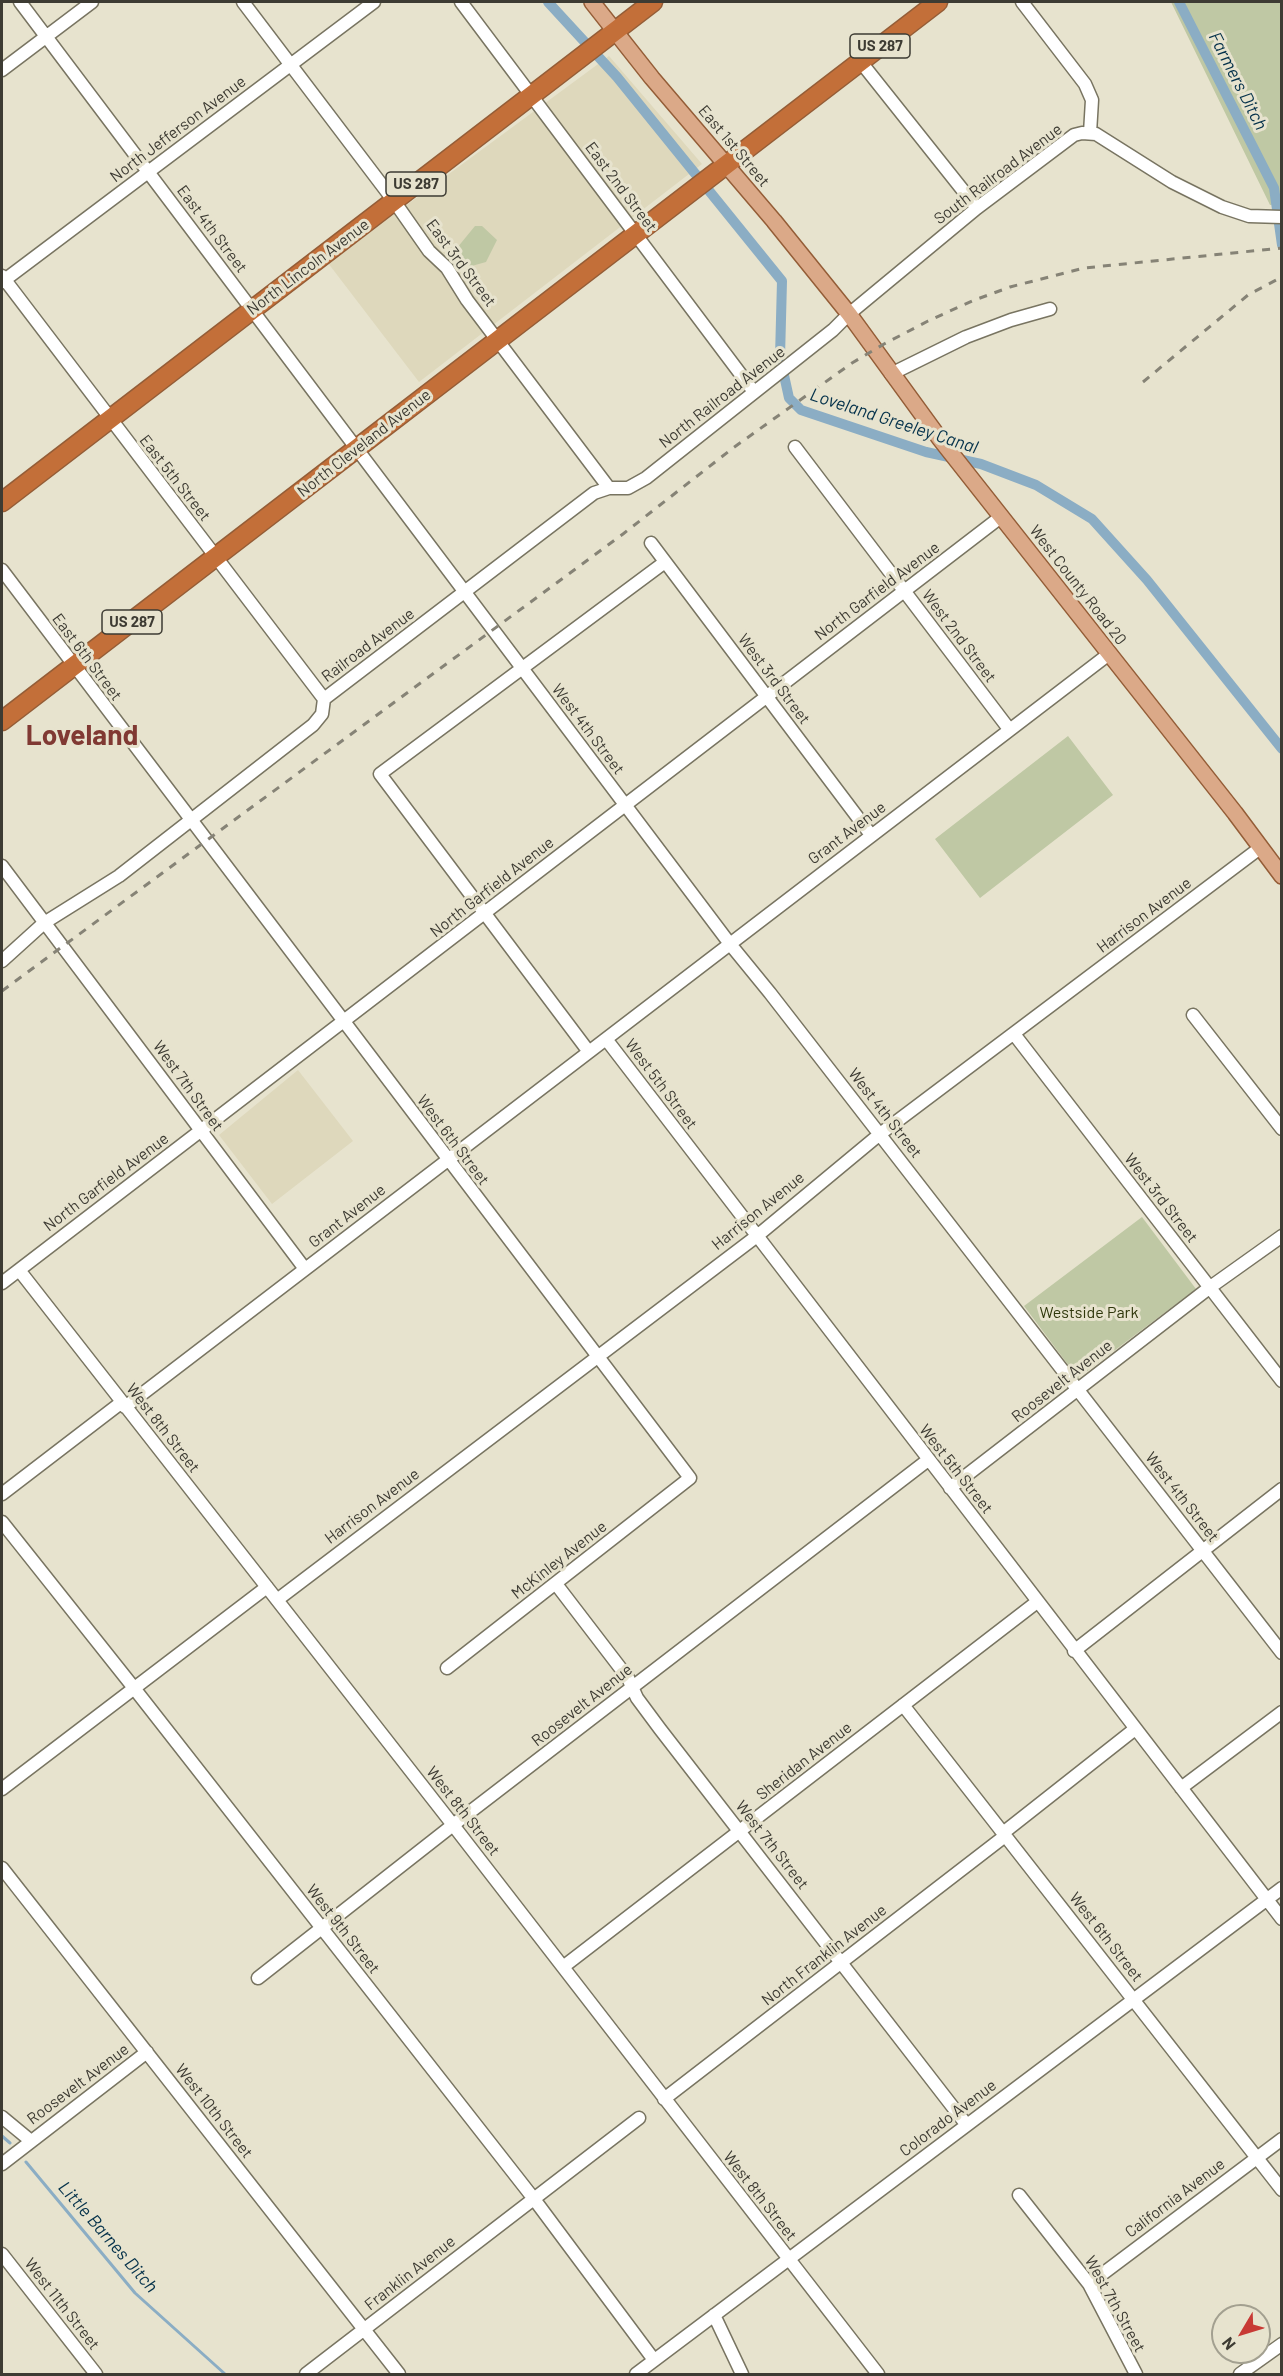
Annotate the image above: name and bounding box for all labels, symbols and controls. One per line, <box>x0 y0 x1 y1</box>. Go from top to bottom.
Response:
water label: Farmers Ditch <box>1204 28 1272 134</box>
road number: US 287 <box>850 34 910 58</box>
street label: North Jefferson Avenue <box>106 72 250 186</box>
street label: East 1st Street <box>694 101 774 191</box>
street label: South Railroad Avenue <box>930 120 1066 228</box>
street label: East 2nd Street <box>581 138 661 236</box>
road number: US 287 <box>386 172 446 196</box>
street label: East 4th Street <box>173 181 251 277</box>
street label: North Lincoln Avenue <box>243 215 373 319</box>
street label: East 3rd Street <box>422 216 500 310</box>
street label: North Railroad Avenue <box>655 342 789 452</box>
water label: Loveland Greeley Canal <box>807 384 981 458</box>
street label: North Cleveland Avenue <box>293 385 435 501</box>
street label: East 5th Street <box>135 431 215 525</box>
street label: West County Road 20 <box>1025 521 1131 649</box>
street label: North Garfield Avenue <box>811 538 943 644</box>
street label: West 2nd Street <box>918 586 1000 686</box>
street label: Railroad Avenue <box>318 604 418 686</box>
street label: East 6th Street <box>48 610 126 704</box>
road number: US 287 <box>102 610 162 634</box>
street label: West 3rd Street <box>734 630 814 728</box>
street label: West 4th Street <box>548 680 628 778</box>
district label: Loveland <box>26 719 138 753</box>
street label: Grant Avenue <box>804 798 890 868</box>
street label: North Garfield Avenue <box>426 833 558 941</box>
street label: Harrison Avenue <box>1093 873 1195 957</box>
street label: West 5th Street <box>621 1035 701 1133</box>
street label: West 7th Street <box>149 1037 227 1135</box>
street label: West 4th Street <box>844 1064 926 1162</box>
street label: West 6th Street <box>413 1091 493 1189</box>
street label: North Garfield Avenue <box>40 1129 172 1235</box>
street label: West 3rd Street <box>1120 1150 1202 1246</box>
street label: Harrison Avenue <box>708 1168 808 1254</box>
street label: Grant Avenue <box>305 1180 389 1252</box>
park label: Westside Park <box>1040 1303 1138 1323</box>
street label: Roosevelt Avenue <box>1008 1336 1116 1426</box>
street label: West 8th Street <box>122 1380 204 1476</box>
street label: West 5th Street <box>915 1421 997 1517</box>
street label: West 4th Street <box>1141 1448 1223 1546</box>
street label: Harrison Avenue <box>321 1464 423 1548</box>
street label: McKinley Avenue <box>508 1517 610 1603</box>
street label: Roosevelt Avenue <box>528 1660 636 1750</box>
street label: Sheridan Avenue <box>752 1718 856 1804</box>
street label: West 8th Street <box>422 1763 504 1859</box>
street label: West 7th Street <box>731 1797 813 1893</box>
street label: West 9th Street <box>302 1881 384 1977</box>
street label: West 6th Street <box>1065 1889 1147 1985</box>
street label: North Franklin Avenue <box>758 1900 890 2010</box>
street label: Roosevelt Avenue <box>23 2039 133 2129</box>
street label: West 10th Street <box>171 2060 257 2162</box>
street label: Colorado Avenue <box>896 2075 1000 2161</box>
street label: West 8th Street <box>719 2148 801 2244</box>
street label: California Avenue <box>1121 2154 1229 2242</box>
water label: Little Barnes Ditch <box>54 2177 162 2297</box>
street label: Franklin Avenue <box>361 2232 459 2314</box>
street label: West 7th Street <box>1081 2252 1149 2356</box>
street label: West 11th Street <box>20 2254 104 2354</box>
north arrow <box>1211 2304 1271 2364</box>
text: N <box>1217 2334 1239 2354</box>

